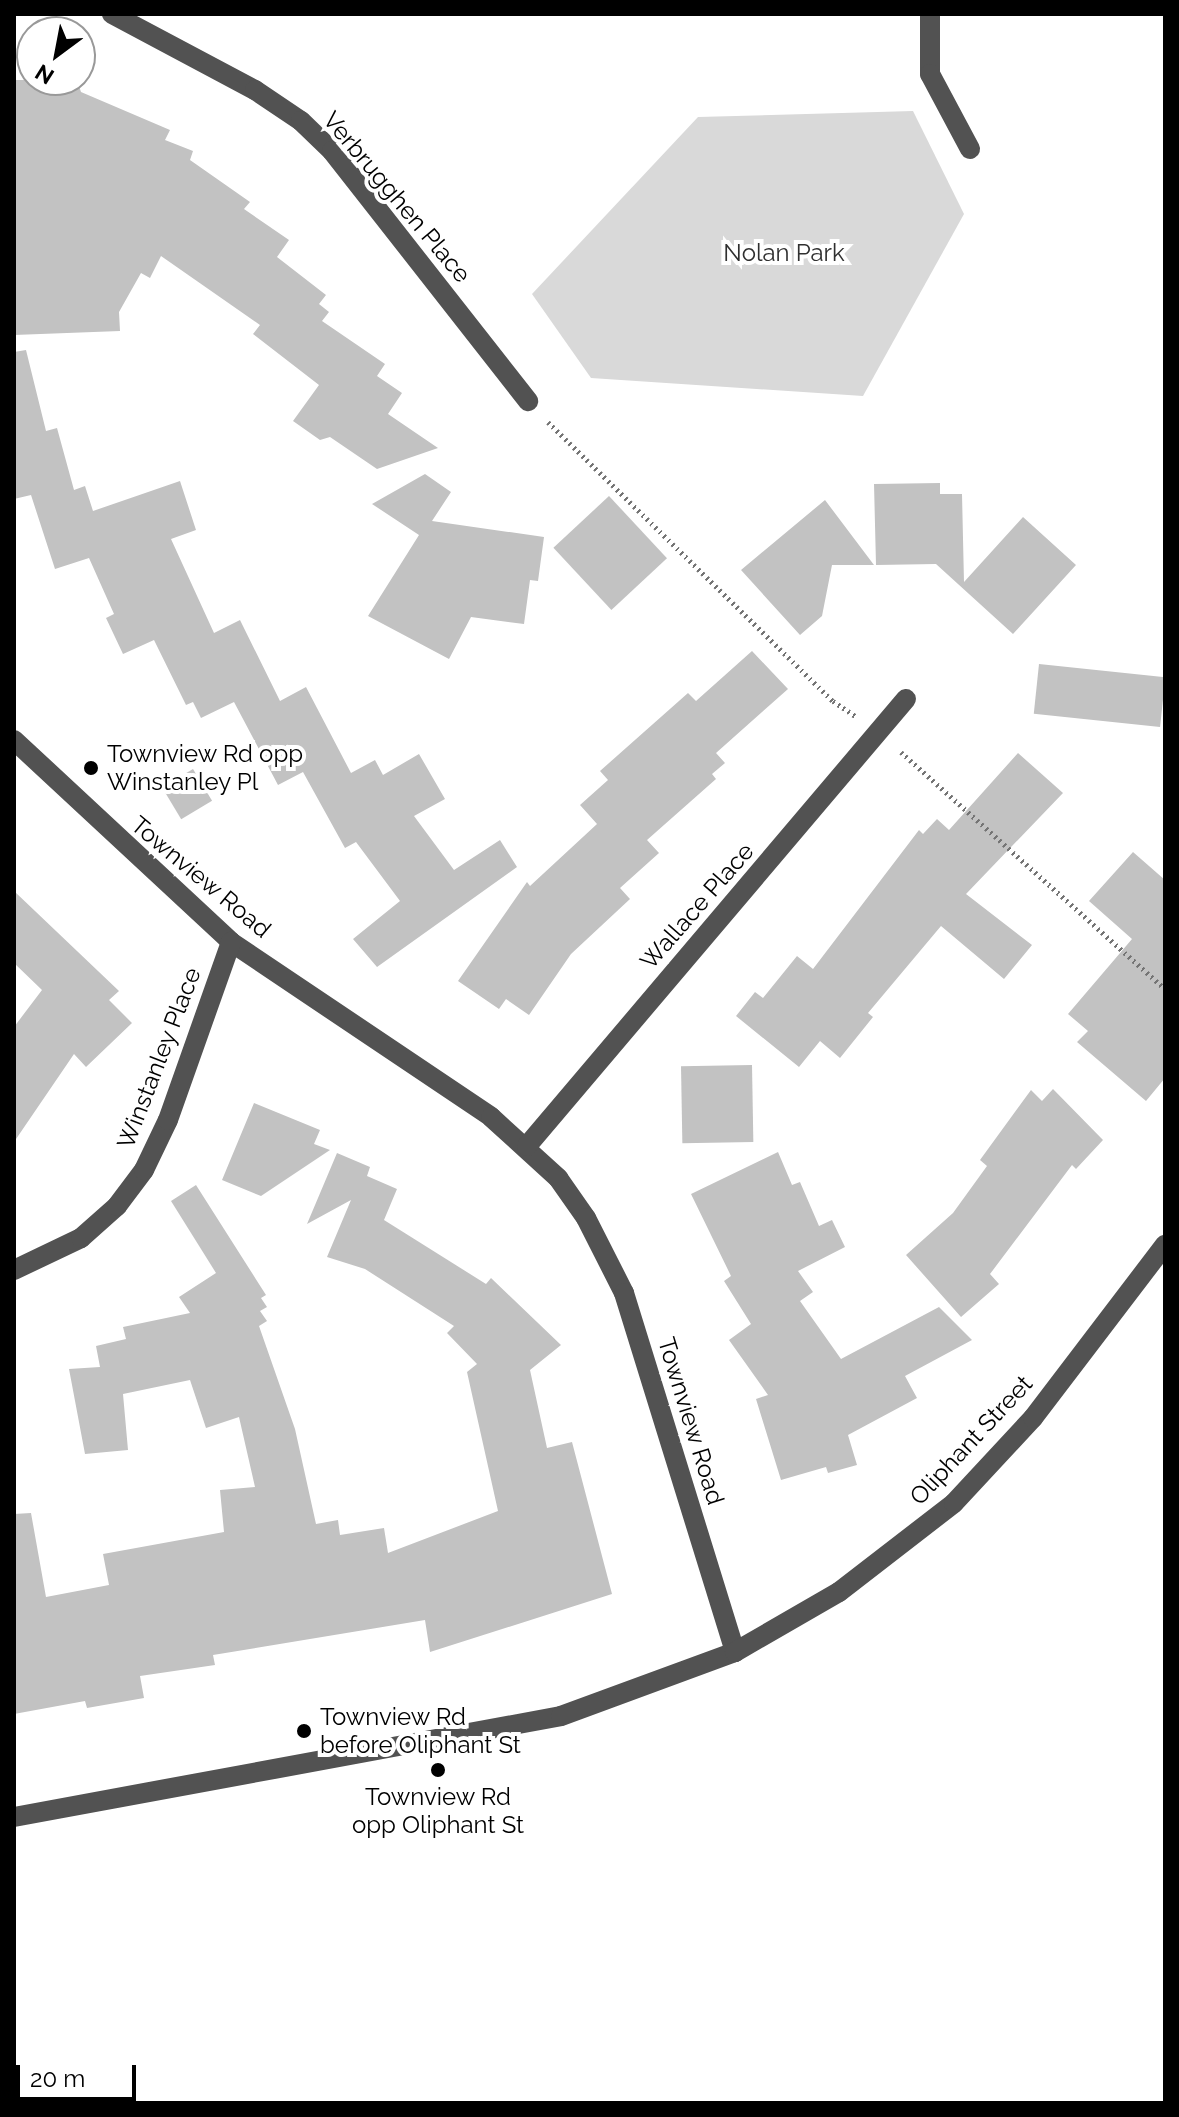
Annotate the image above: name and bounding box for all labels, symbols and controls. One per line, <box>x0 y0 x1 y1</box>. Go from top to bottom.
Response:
north arrow <box>16 16 96 96</box>
text: N <box>30 59 58 90</box>
street label: Verbrugghen Place <box>317 106 477 288</box>
park label: Nolan Park <box>723 239 845 267</box>
place label: Townview Rd opp Winstanley Pl <box>107 740 304 796</box>
marker: Townview Rd opp Winstanley Pl <box>82 759 100 777</box>
street label: Townview Road <box>125 810 277 944</box>
street label: Wallace Place <box>634 837 760 975</box>
street label: Winstanley Place <box>111 963 207 1153</box>
street label: Townview Road <box>652 1334 730 1508</box>
street label: Oliphant Street <box>904 1369 1038 1511</box>
place label: Townview Rd before Oliphant St <box>320 1703 521 1759</box>
marker: Townview Rd before Oliphant St <box>295 1722 313 1740</box>
marker: Townview Rd opp Oliphant St <box>429 1761 447 1779</box>
place label: Townview Rd opp Oliphant St <box>352 1783 524 1839</box>
scale bar <box>20 2049 140 2099</box>
text: 20 m <box>30 2064 85 2093</box>

